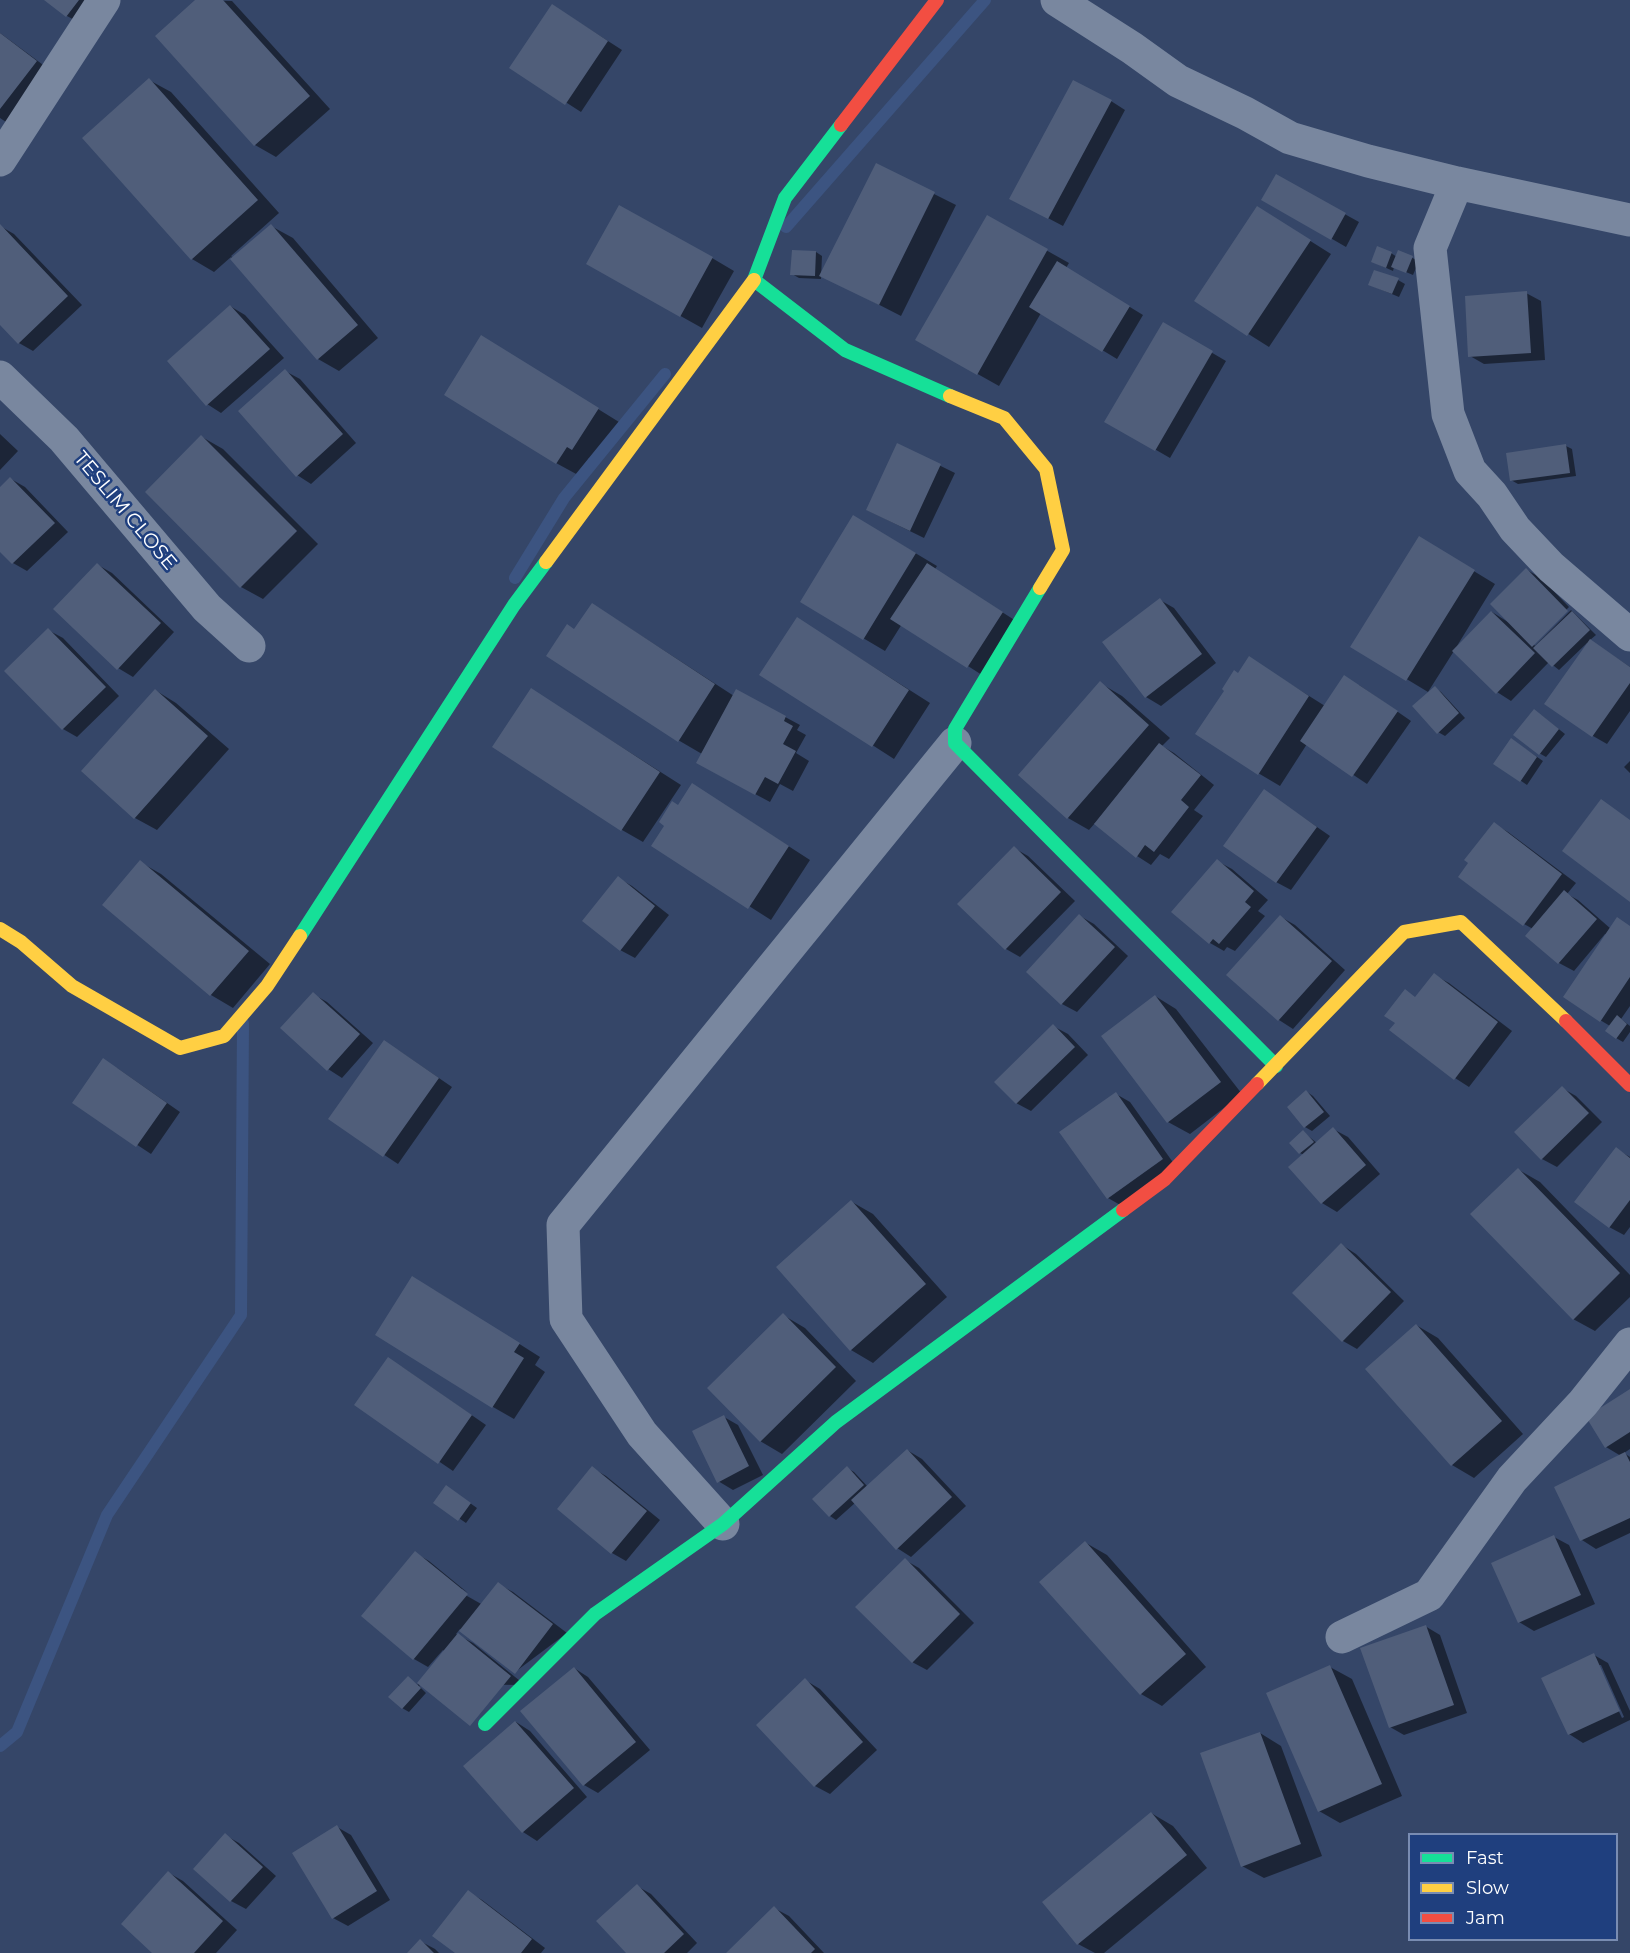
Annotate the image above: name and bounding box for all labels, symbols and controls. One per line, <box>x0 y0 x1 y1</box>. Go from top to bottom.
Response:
street label: TESLIM CLOSE <box>68 447 182 575</box>
legend <box>1408 1833 1618 1941</box>
text: Fast <box>1466 1847 1504 1869</box>
text: Slow <box>1466 1877 1509 1899</box>
text: Jam <box>1466 1907 1505 1929</box>

